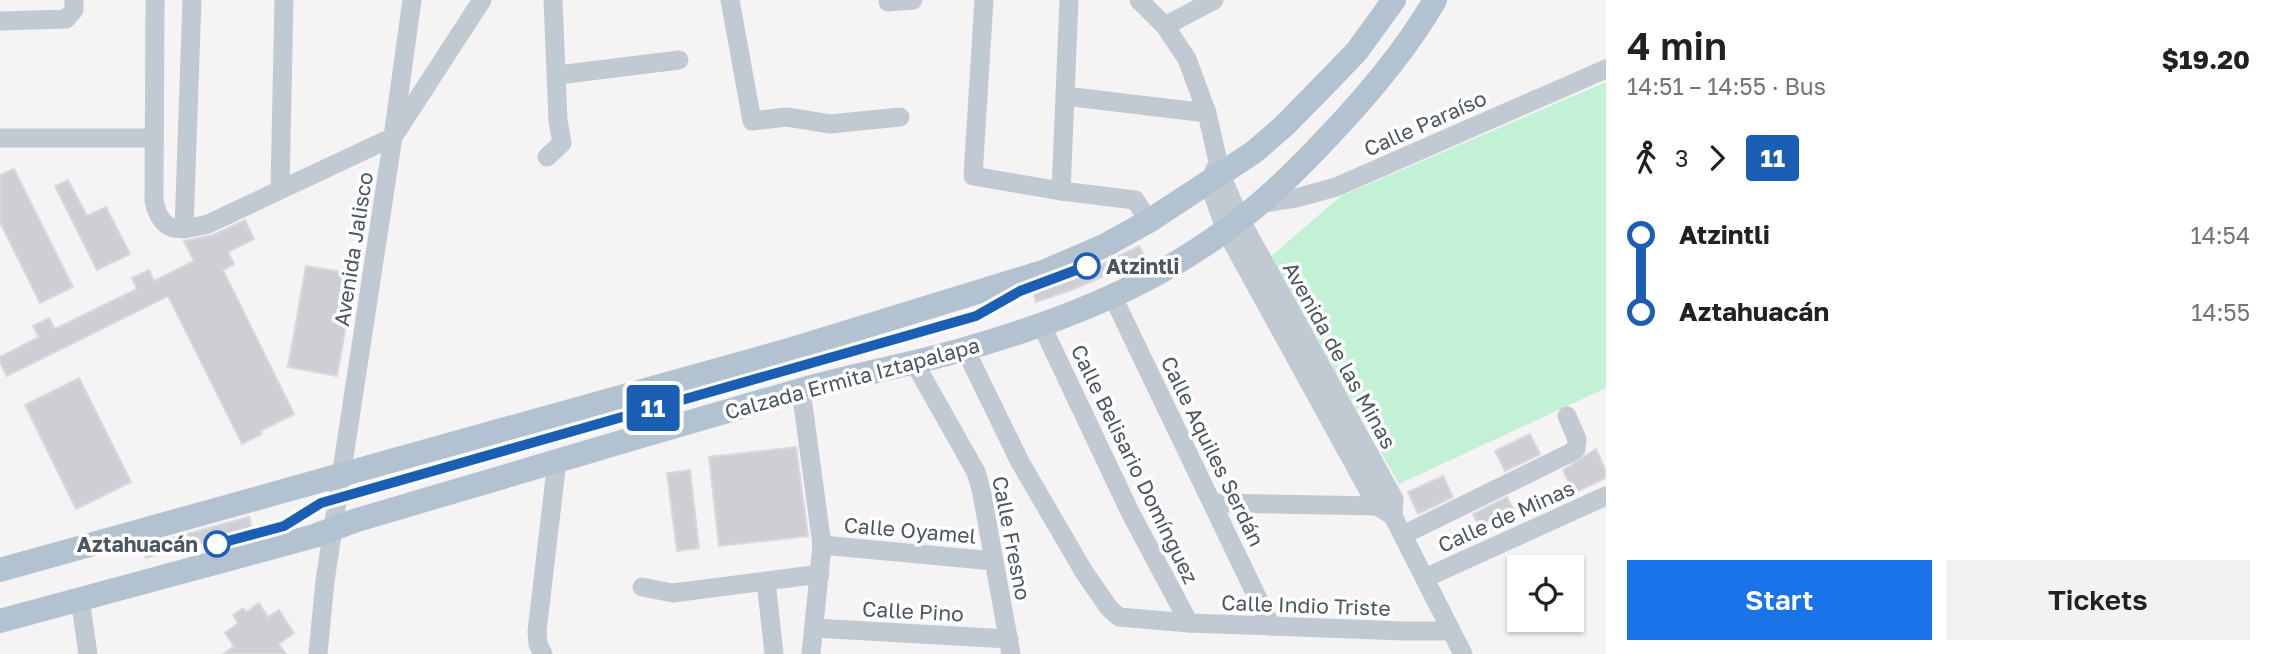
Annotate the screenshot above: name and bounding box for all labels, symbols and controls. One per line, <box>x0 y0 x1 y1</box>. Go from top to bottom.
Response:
text: 4 min <box>1627 23 1727 68</box>
text: $19.20 <box>2162 44 2250 75</box>
text: 14:51 – 14:55 · Bus <box>1627 72 1826 100</box>
street label: Calle Paraíso <box>1360 84 1490 162</box>
icon: walk <box>1627 139 1665 177</box>
icon: forward <box>1698 139 1736 177</box>
text: 11 <box>1760 143 1785 172</box>
text: 3 <box>1675 144 1688 172</box>
street label: Avenida Jalisco <box>328 170 378 328</box>
text: Atzintli <box>1679 219 1770 250</box>
text: 14:54 <box>2191 221 2250 249</box>
marker: Atzintli <box>1074 253 1100 279</box>
place label: Atzintli <box>1106 253 1179 279</box>
street label: Avenida de las Minas <box>1278 257 1402 453</box>
text: Aztahuacán <box>1679 296 1829 327</box>
text: 14:55 <box>2191 298 2250 326</box>
street label: Calzada Ermita Iztapalapa <box>722 331 982 425</box>
street label: Calle Belisario Domínguez <box>1066 340 1204 588</box>
street label: Calle Aquiles Serdán <box>1156 352 1270 550</box>
line badge: 11 <box>622 385 684 431</box>
text: 11 <box>641 393 665 422</box>
street label: Calle Fresno <box>987 474 1037 602</box>
street label: Calle de Minas <box>1434 474 1578 558</box>
street label: Calle Oyamel <box>843 511 977 549</box>
place label: Aztahuacán <box>77 531 198 557</box>
marker: Aztahuacán <box>204 531 230 557</box>
map controls <box>1507 555 1584 632</box>
button: locate <box>1507 555 1584 632</box>
button: Start <box>1627 560 1932 640</box>
button: Tickets <box>1946 560 2250 640</box>
street label: Calle Indio Triste <box>1221 589 1391 621</box>
street label: Calle Pino <box>862 595 964 627</box>

